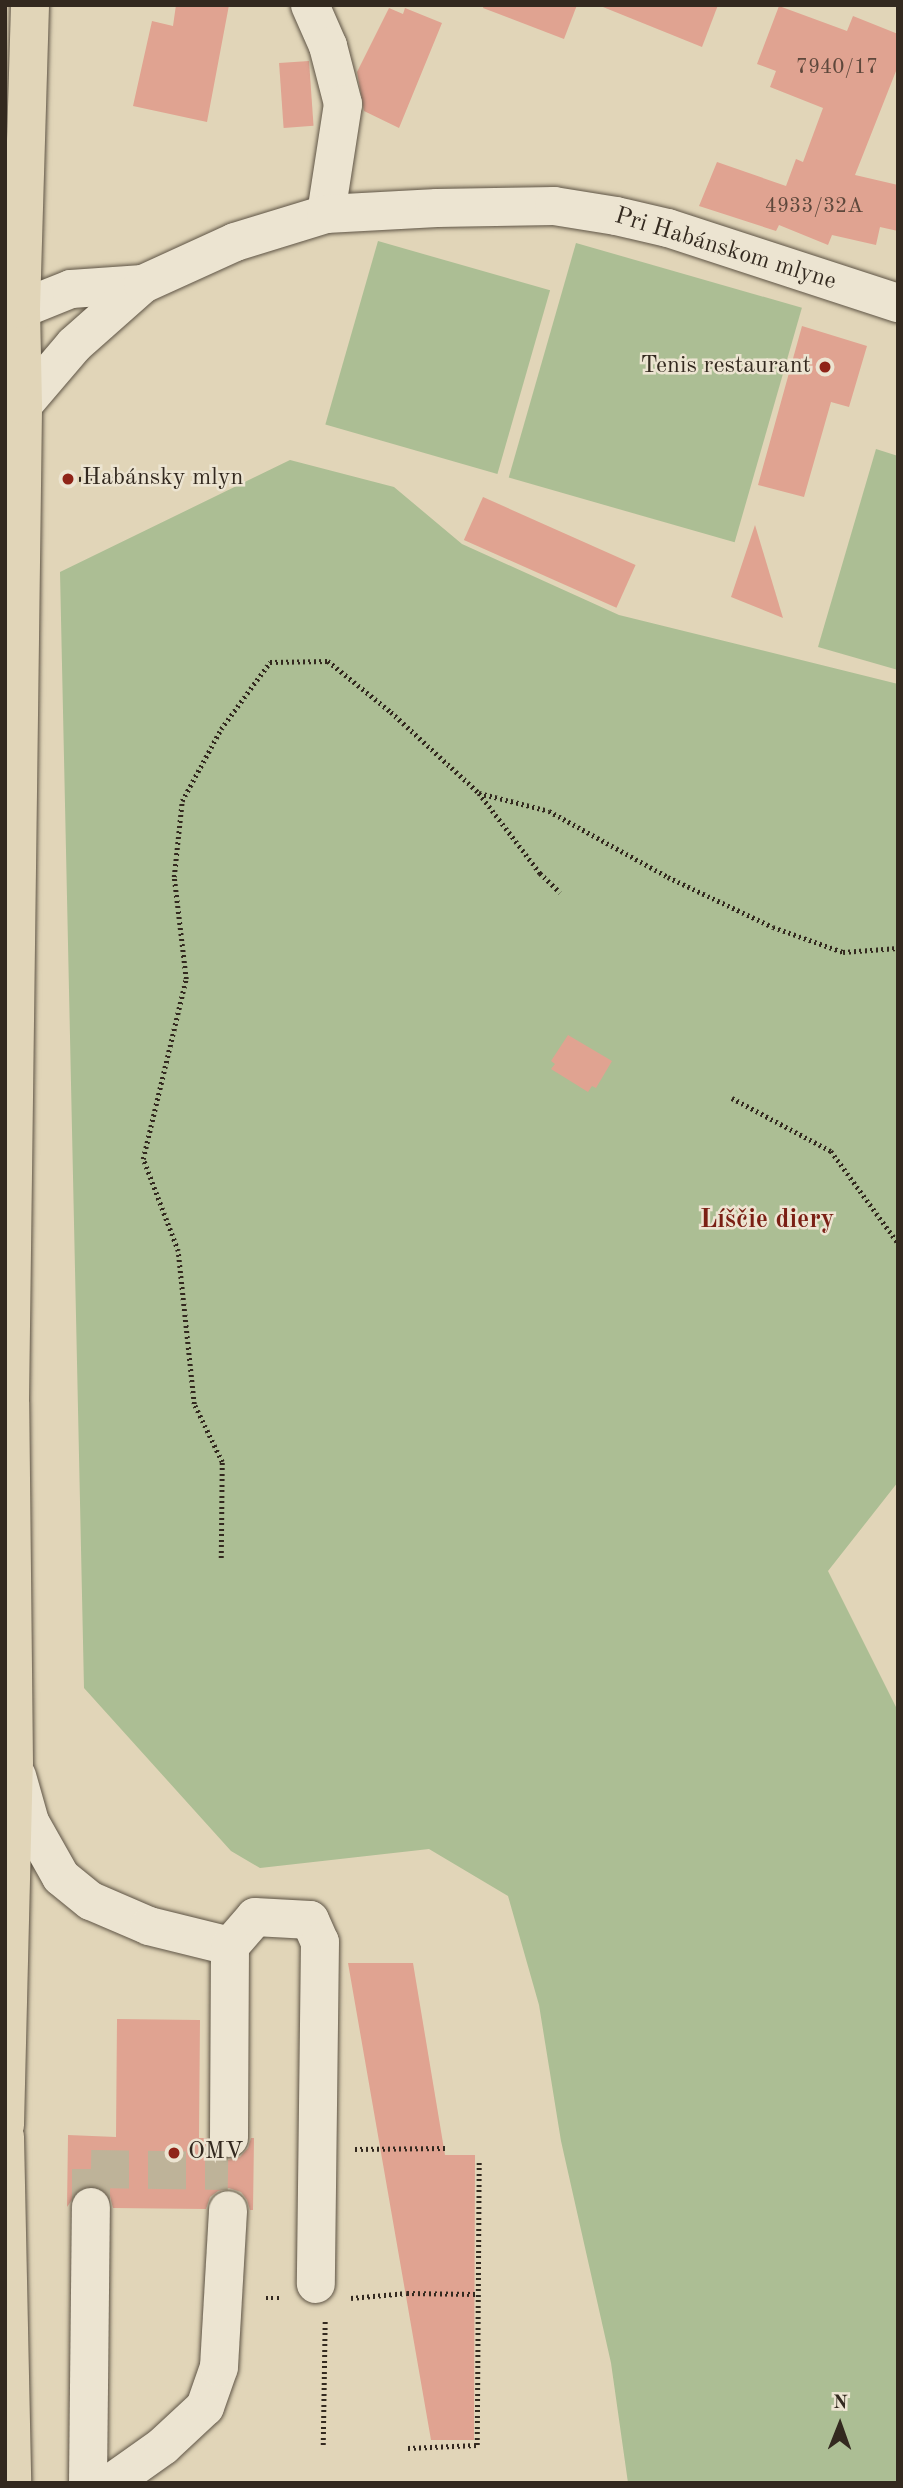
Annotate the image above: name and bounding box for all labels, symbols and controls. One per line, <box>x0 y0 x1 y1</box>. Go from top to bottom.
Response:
house number: 7940/17 <box>796 55 878 81</box>
house number: 4933/32A <box>765 194 863 220</box>
street label: Pri Habánskom mlyne <box>611 203 839 297</box>
place label: Tenis restaurant <box>640 353 811 381</box>
marker: Tenis restaurant <box>817 359 833 375</box>
place label: Habánsky mlyn <box>82 465 243 493</box>
marker: Habánsky mlyn <box>60 471 76 487</box>
district label: Líščie diery <box>700 1205 834 1237</box>
place label: OMV <box>188 2139 243 2167</box>
marker: OMV <box>166 2145 182 2161</box>
north arrow <box>805 2390 875 2460</box>
text: N <box>833 2394 848 2413</box>

